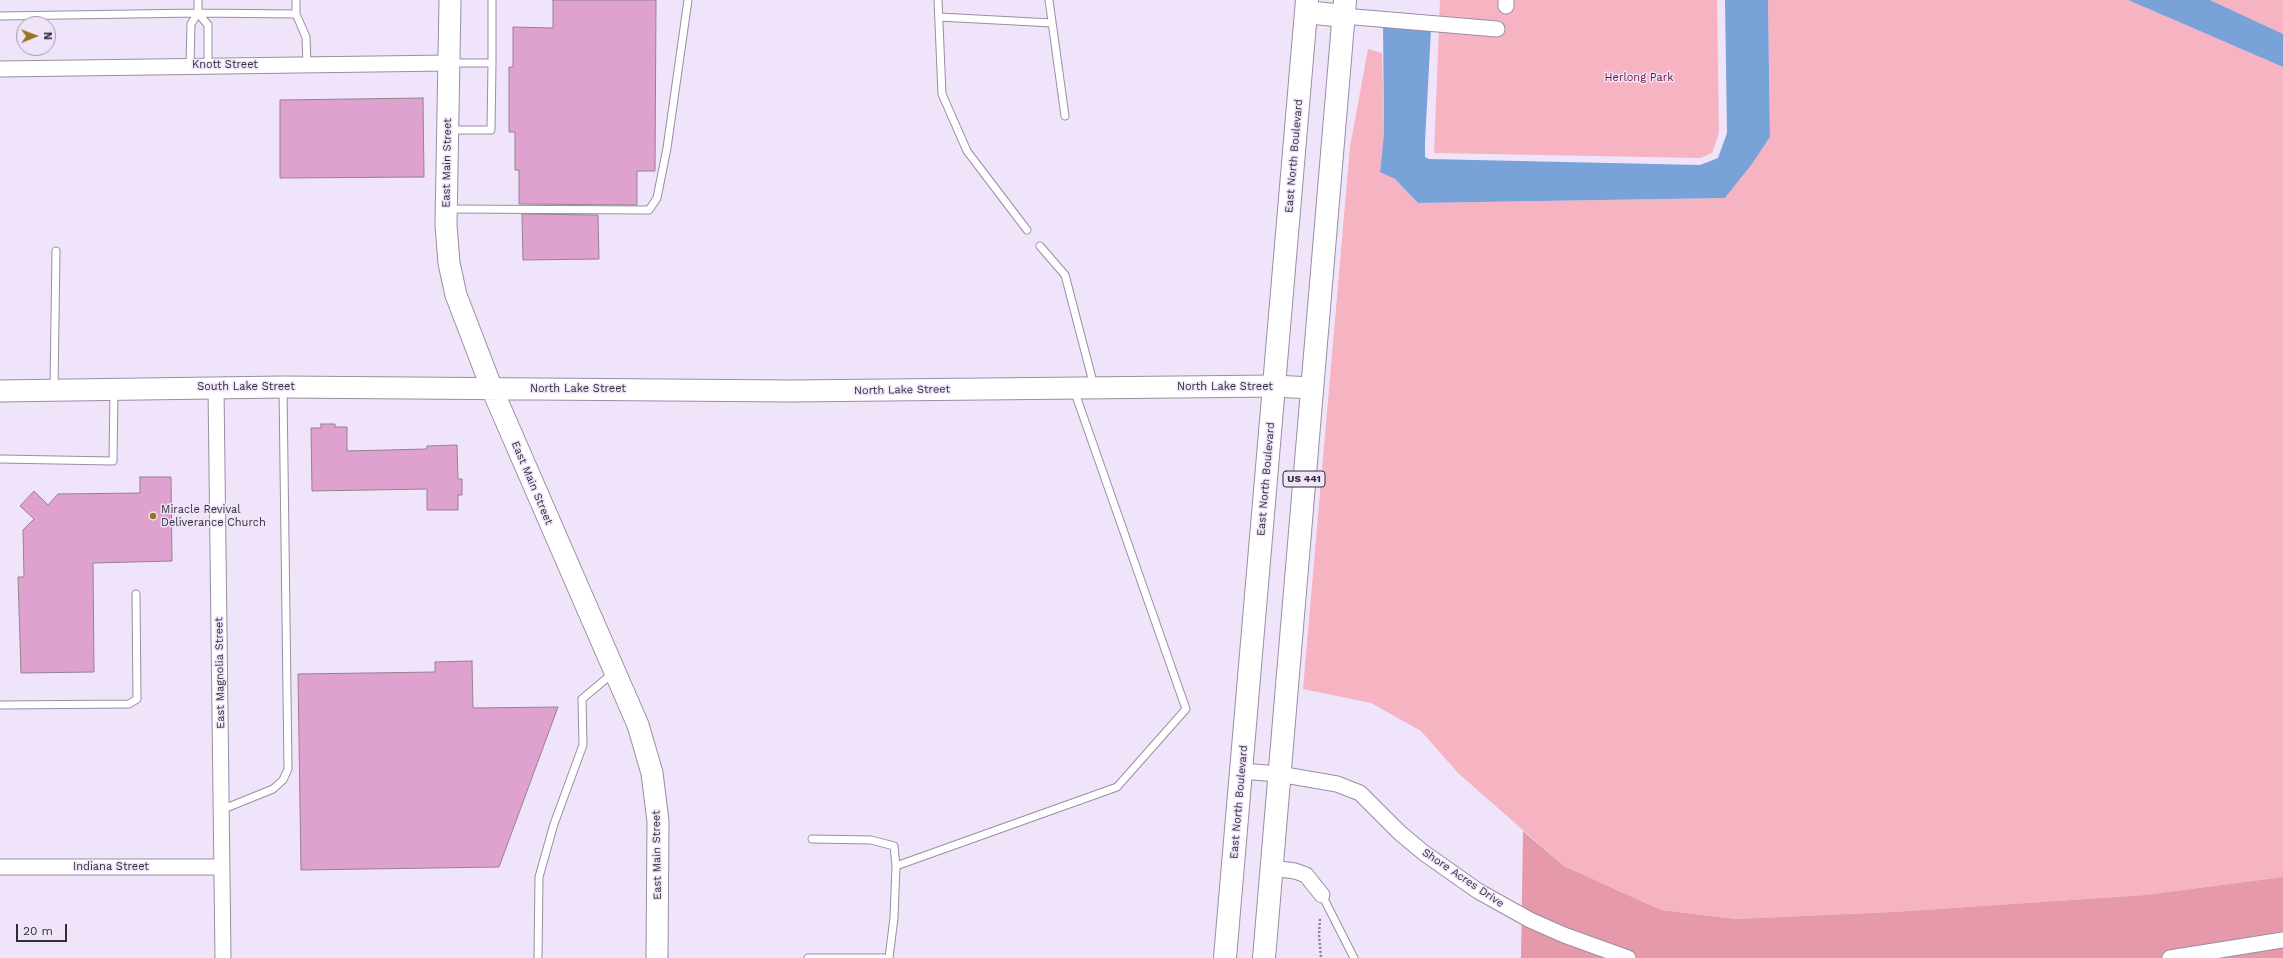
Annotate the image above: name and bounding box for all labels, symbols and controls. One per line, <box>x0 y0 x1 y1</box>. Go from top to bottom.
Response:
north arrow <box>16 16 56 56</box>
text: N <box>41 32 54 40</box>
street label: Knott Street <box>192 58 258 72</box>
park label: Herlong Park <box>1605 71 1673 85</box>
street label: East North Boulevard <box>1282 98 1306 214</box>
street label: East Main Street <box>440 118 454 208</box>
street label: South Lake Street <box>197 380 295 394</box>
street label: North Lake Street <box>1177 380 1273 394</box>
street label: North Lake Street <box>530 382 626 396</box>
street label: North Lake Street <box>854 383 950 397</box>
street label: East North Boulevard <box>1254 421 1278 537</box>
street label: East Main Street <box>508 439 556 527</box>
road number: US 441 <box>1283 471 1325 487</box>
place label: Miracle Revival Deliverance Church <box>161 503 266 529</box>
marker: Miracle Revival Deliverance Church <box>148 511 158 521</box>
street label: East Magnolia Street <box>212 617 228 729</box>
street label: East North Boulevard <box>1227 744 1251 860</box>
street label: East Main Street <box>650 810 664 900</box>
street label: Shore Acres Drive <box>1420 846 1506 910</box>
street label: Indiana Street <box>73 860 149 874</box>
scale bar <box>18 916 69 942</box>
text: 20 m <box>23 924 53 938</box>

